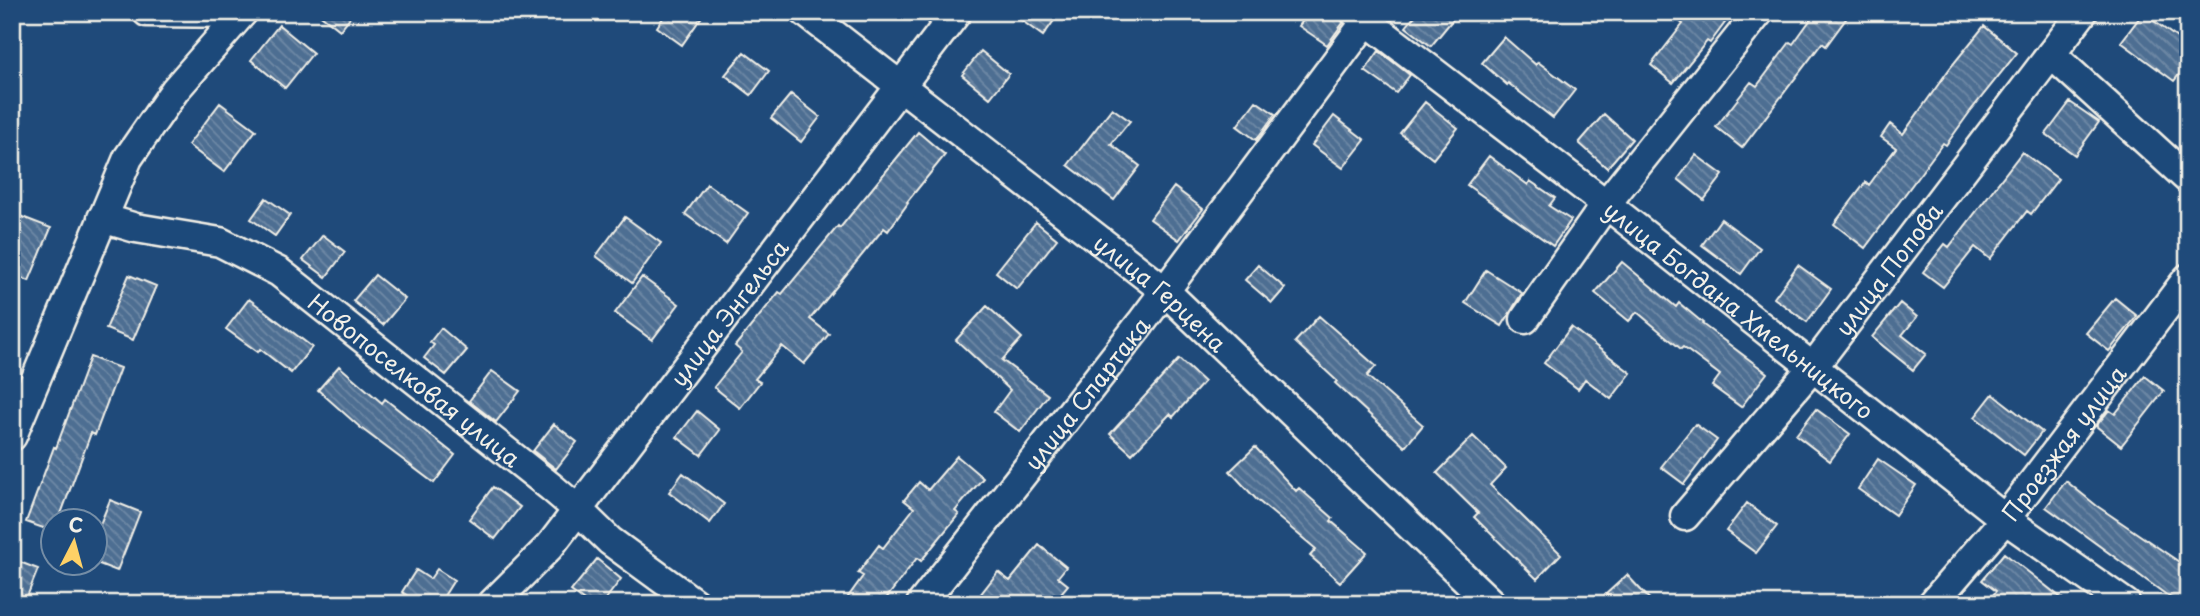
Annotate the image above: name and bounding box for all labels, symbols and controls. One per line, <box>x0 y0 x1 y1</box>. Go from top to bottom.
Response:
street label: улица Богдана Хмельницкого <box>1597 192 1882 427</box>
street label: улица Попова <box>1826 194 1951 343</box>
street label: улица Герцена <box>1087 225 1236 360</box>
street label: улица Энгельса <box>661 231 796 393</box>
street label: Новопоселковая улица <box>301 284 529 475</box>
street label: улица Спартака <box>1015 308 1158 477</box>
street label: Проезжая улица <box>1992 357 2134 528</box>
north arrow <box>38 508 108 578</box>
text: С <box>67 509 84 539</box>

